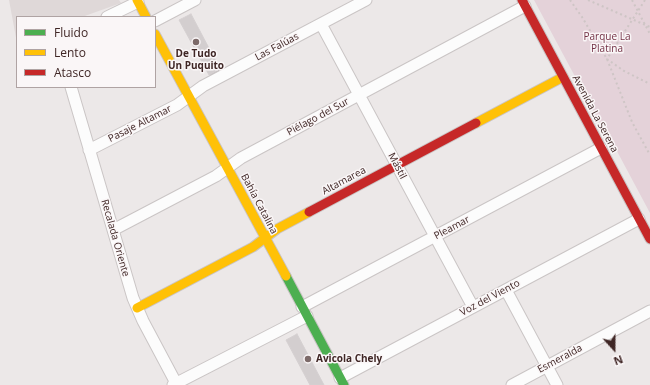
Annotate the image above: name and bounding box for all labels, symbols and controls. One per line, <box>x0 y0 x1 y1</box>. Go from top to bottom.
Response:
legend <box>16 16 156 88</box>
text: Fluido <box>54 24 88 41</box>
street label: Las Falúas <box>253 30 301 64</box>
park label: Parque La Platina <box>584 31 630 54</box>
marker: De Tudo Un Puquito <box>191 37 201 47</box>
text: Lento <box>54 44 86 61</box>
place label: De Tudo Un Puquito <box>168 48 224 72</box>
text: Atasco <box>54 64 91 81</box>
street label: Avenida La Serena <box>570 73 620 155</box>
street label: Piélago del Sur <box>285 96 351 138</box>
street label: Pasaje Altamar <box>106 103 174 145</box>
street label: Mástil <box>385 151 409 181</box>
street label: Altamarea <box>320 164 368 198</box>
street label: Bahía Catalina <box>238 172 280 236</box>
street label: Recalada Oriente <box>98 198 132 278</box>
street label: Pleamar <box>432 214 472 242</box>
street label: Voz del Viento <box>458 277 522 319</box>
north arrow <box>594 329 634 369</box>
street label: Esmeralda <box>536 342 584 376</box>
text: N <box>612 352 625 369</box>
place label: Avicola Chely <box>316 353 382 365</box>
marker: Avicola Chely <box>303 354 313 364</box>

